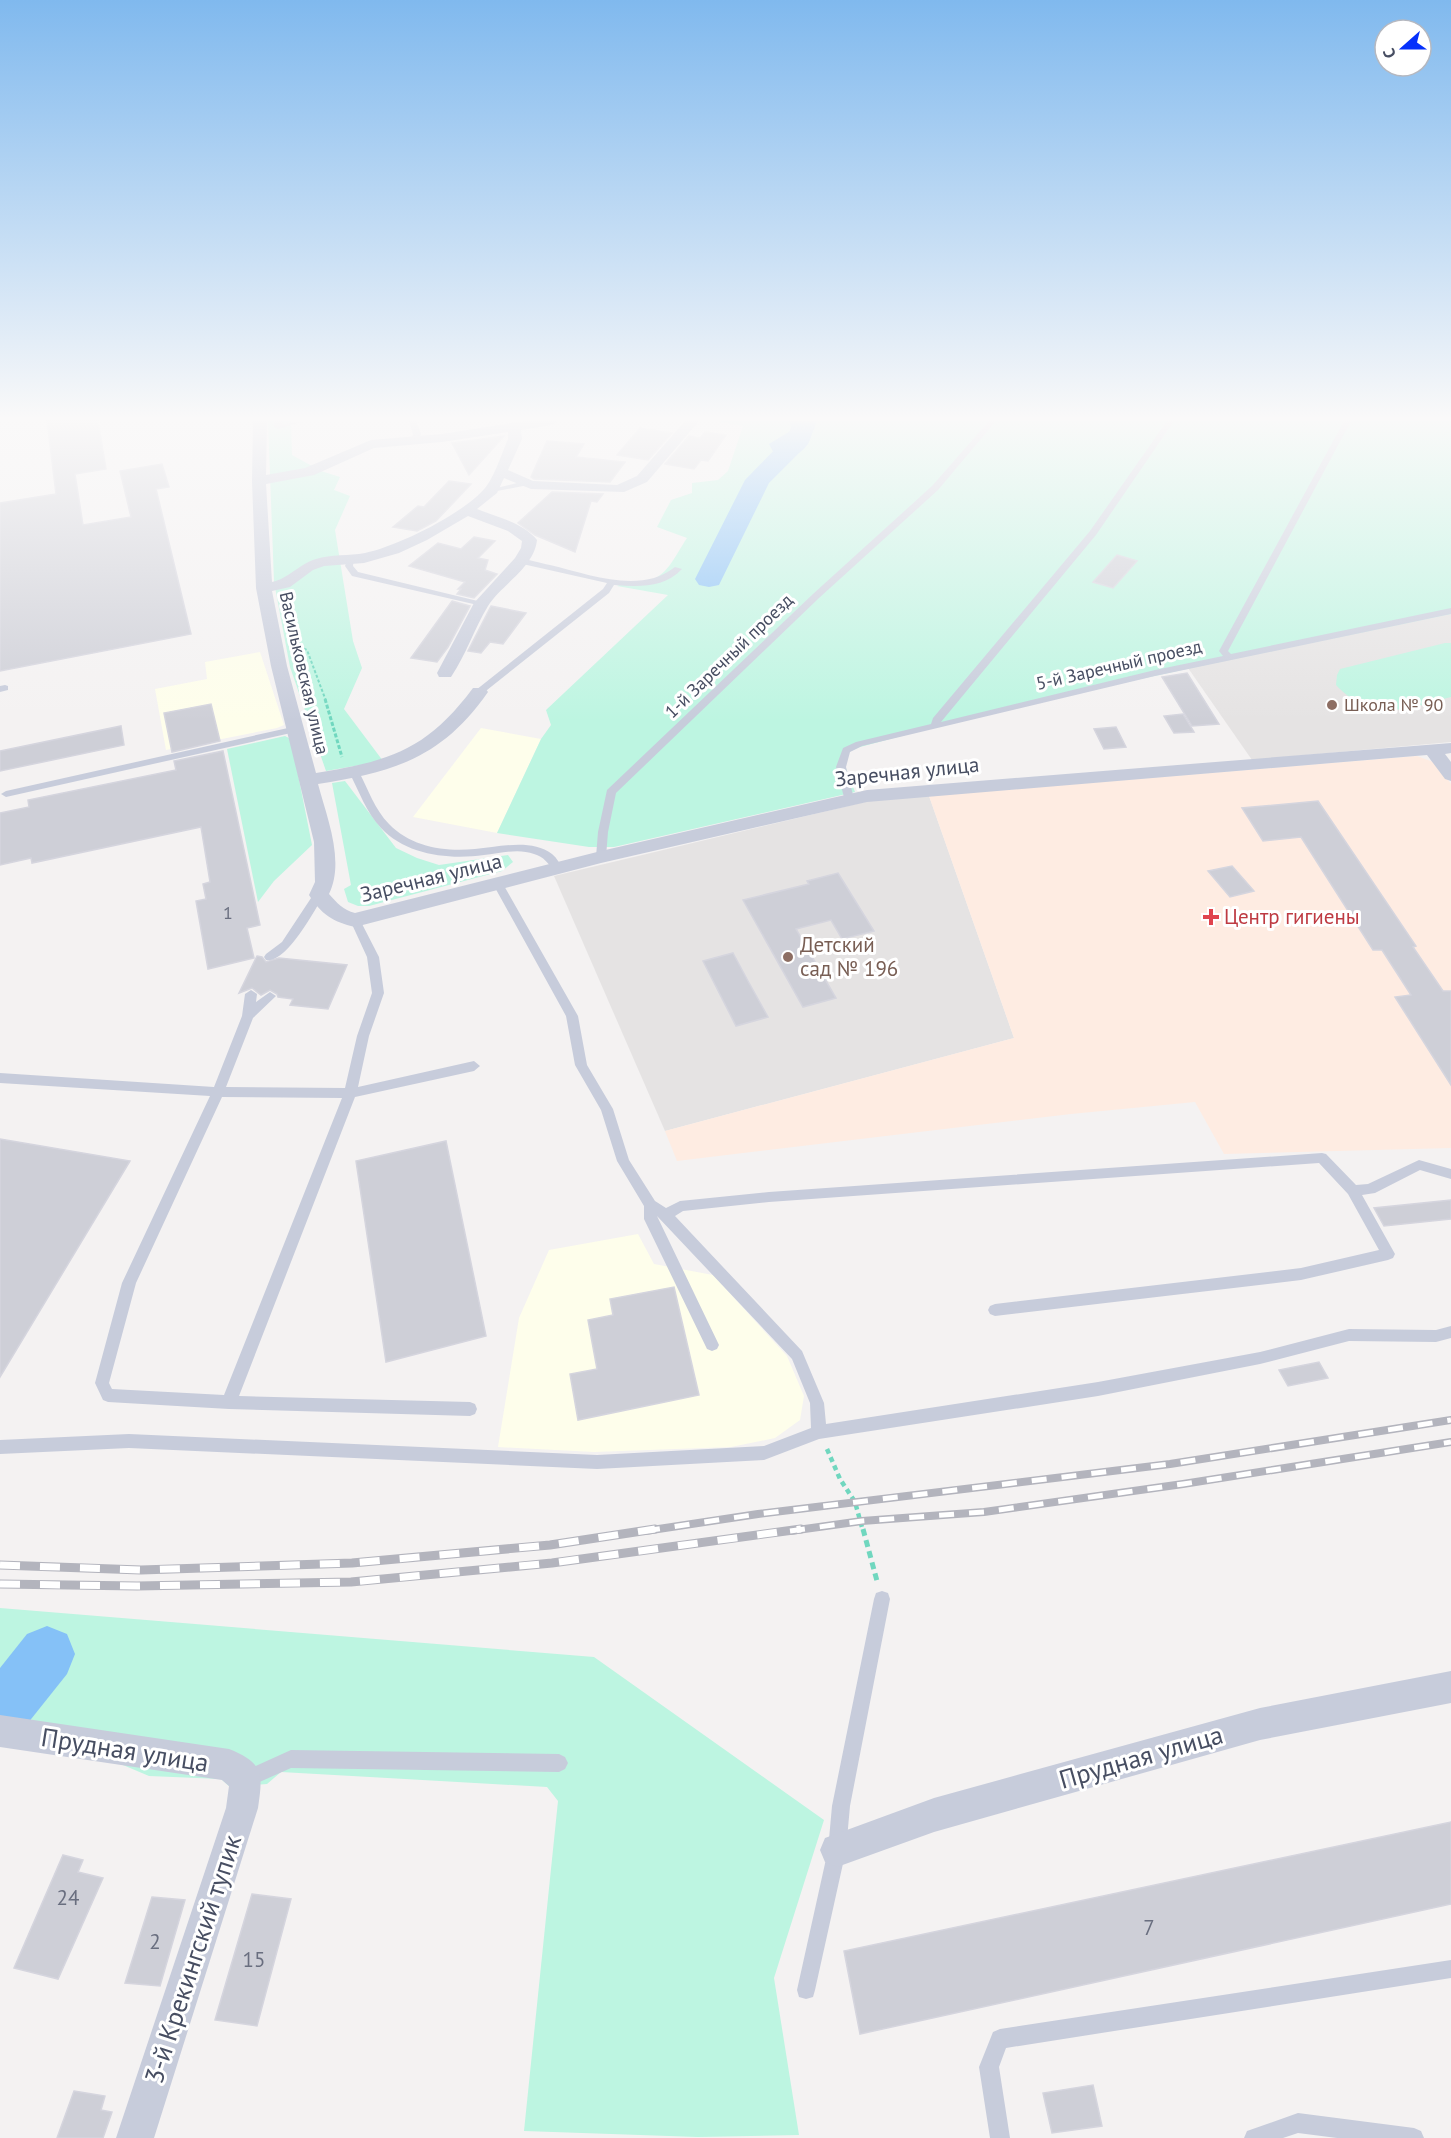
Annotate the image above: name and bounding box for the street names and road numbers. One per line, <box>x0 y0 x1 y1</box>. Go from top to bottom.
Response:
street label: 1-й Заречный проезд <box>660 588 798 723</box>
street label: Васильковская улица <box>275 589 334 757</box>
street label: 5-й Заречный проезд <box>1034 634 1204 695</box>
street label: Заречная улица <box>833 751 980 793</box>
street label: Заречная улица <box>357 847 504 908</box>
street label: Прудная улица <box>1055 1717 1227 1796</box>
street label: Прудная улица <box>39 1720 211 1779</box>
street label: 3-й Крекингский тупик <box>137 1830 248 2087</box>

